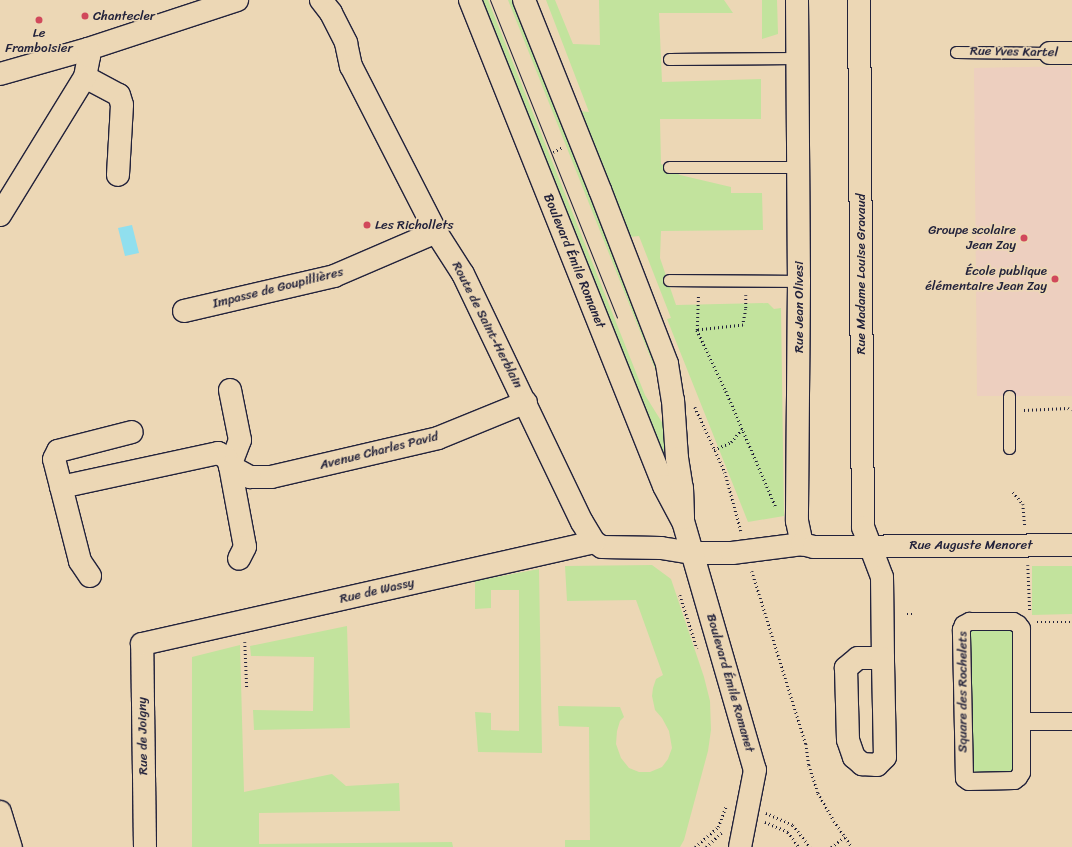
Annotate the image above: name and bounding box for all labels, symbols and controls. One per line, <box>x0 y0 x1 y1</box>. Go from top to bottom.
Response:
place label: Chantecler <box>93 8 155 24</box>
marker: Chantecler <box>80 11 90 21</box>
marker: Le Framboisier <box>34 15 44 25</box>
place label: Le Framboisier <box>5 26 73 57</box>
street label: Rue Yves Kartel <box>970 43 1058 61</box>
street label: Boulevard Émile Romanet <box>540 191 608 331</box>
street label: Rue Madame Louise Gravaud <box>853 194 869 354</box>
place label: Les Richollets <box>375 217 453 233</box>
marker: Les Richollets <box>362 220 372 230</box>
place label: Groupe scolaire Jean Zay <box>928 223 1016 254</box>
marker: Groupe scolaire Jean Zay <box>1019 233 1029 243</box>
street label: Route de Saint-Herblain <box>448 259 526 391</box>
street label: Rue Jean Olivesi <box>791 261 807 353</box>
street label: Impasse de Goupillières <box>211 264 345 312</box>
place label: École publique élémentaire Jean Zay <box>925 264 1047 295</box>
marker: École publique élémentaire Jean Zay <box>1050 274 1060 284</box>
street label: Avenue Charles Pavid <box>318 429 440 473</box>
street label: Rue Auguste Menoret <box>910 537 1032 553</box>
street label: Rue de Wassy <box>338 575 416 607</box>
street label: Boulevard Émile Romanet <box>703 612 757 754</box>
street label: Square des Rochelets <box>955 631 971 753</box>
street label: Rue de Joigny <box>135 697 151 775</box>

